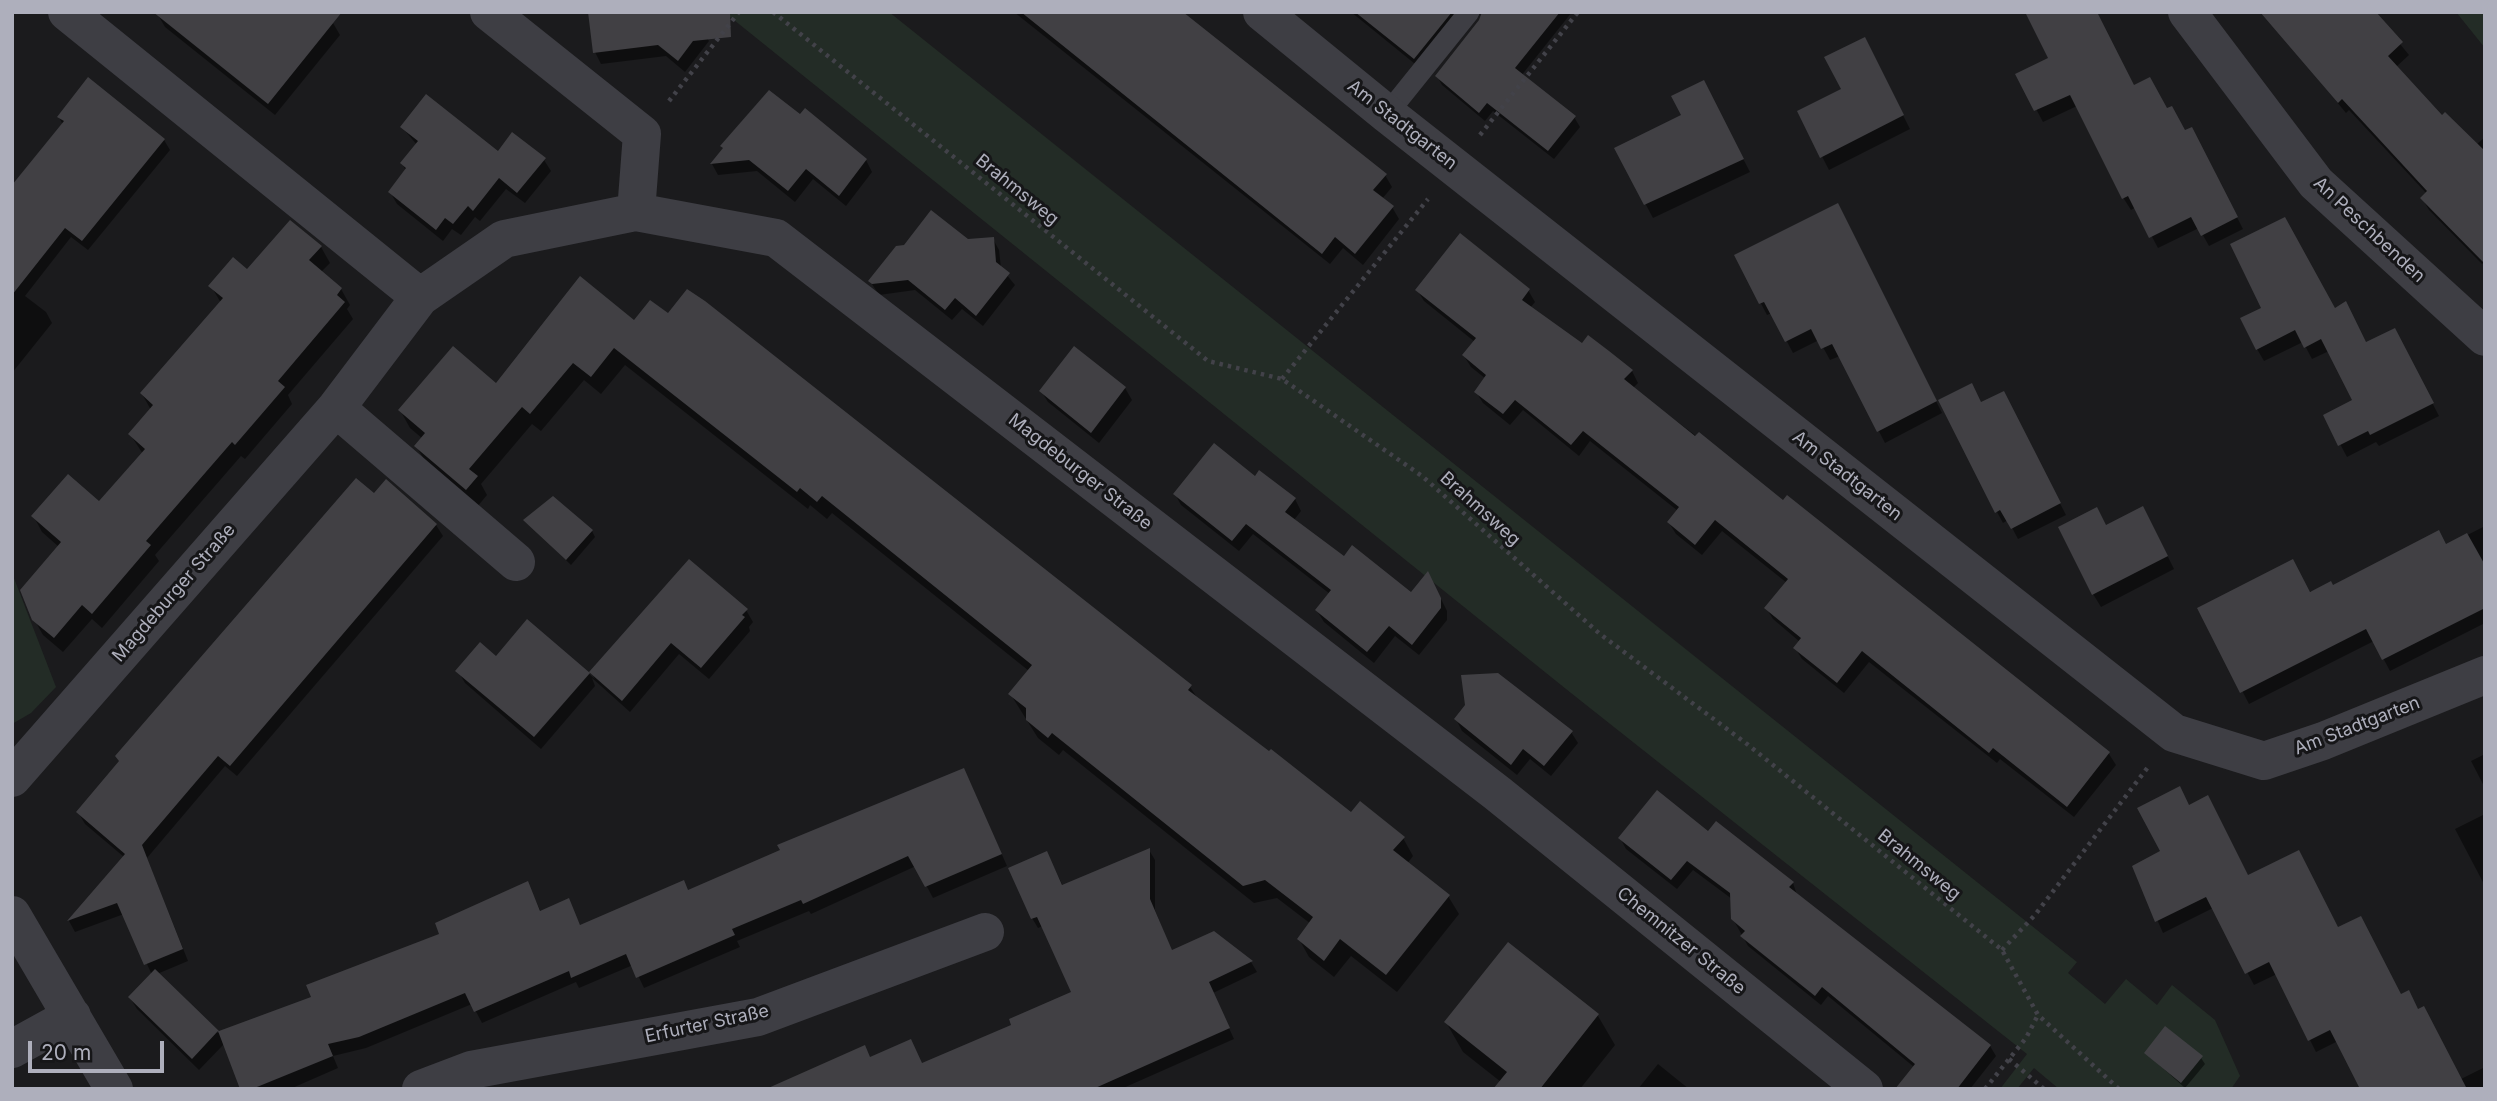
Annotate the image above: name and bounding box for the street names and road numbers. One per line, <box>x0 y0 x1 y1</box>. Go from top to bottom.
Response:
street label: Am Stadtgarten <box>1343 76 1461 174</box>
street label: Brahmsweg <box>971 150 1063 230</box>
street label: An Peschbenden <box>2309 173 2429 287</box>
street label: Magdeburger Straße <box>1004 409 1156 535</box>
street label: Am Stadtgarten <box>1788 427 1906 525</box>
street label: Brahmsweg <box>1435 467 1525 551</box>
street label: Magdeburger Straße <box>108 519 240 667</box>
street label: Am Stadtgarten <box>2291 692 2423 760</box>
street label: Brahmsweg <box>1873 825 1965 905</box>
street label: Chemnitzer Straße <box>1612 883 1750 999</box>
street label: Erfurter Straße <box>643 1000 771 1048</box>

